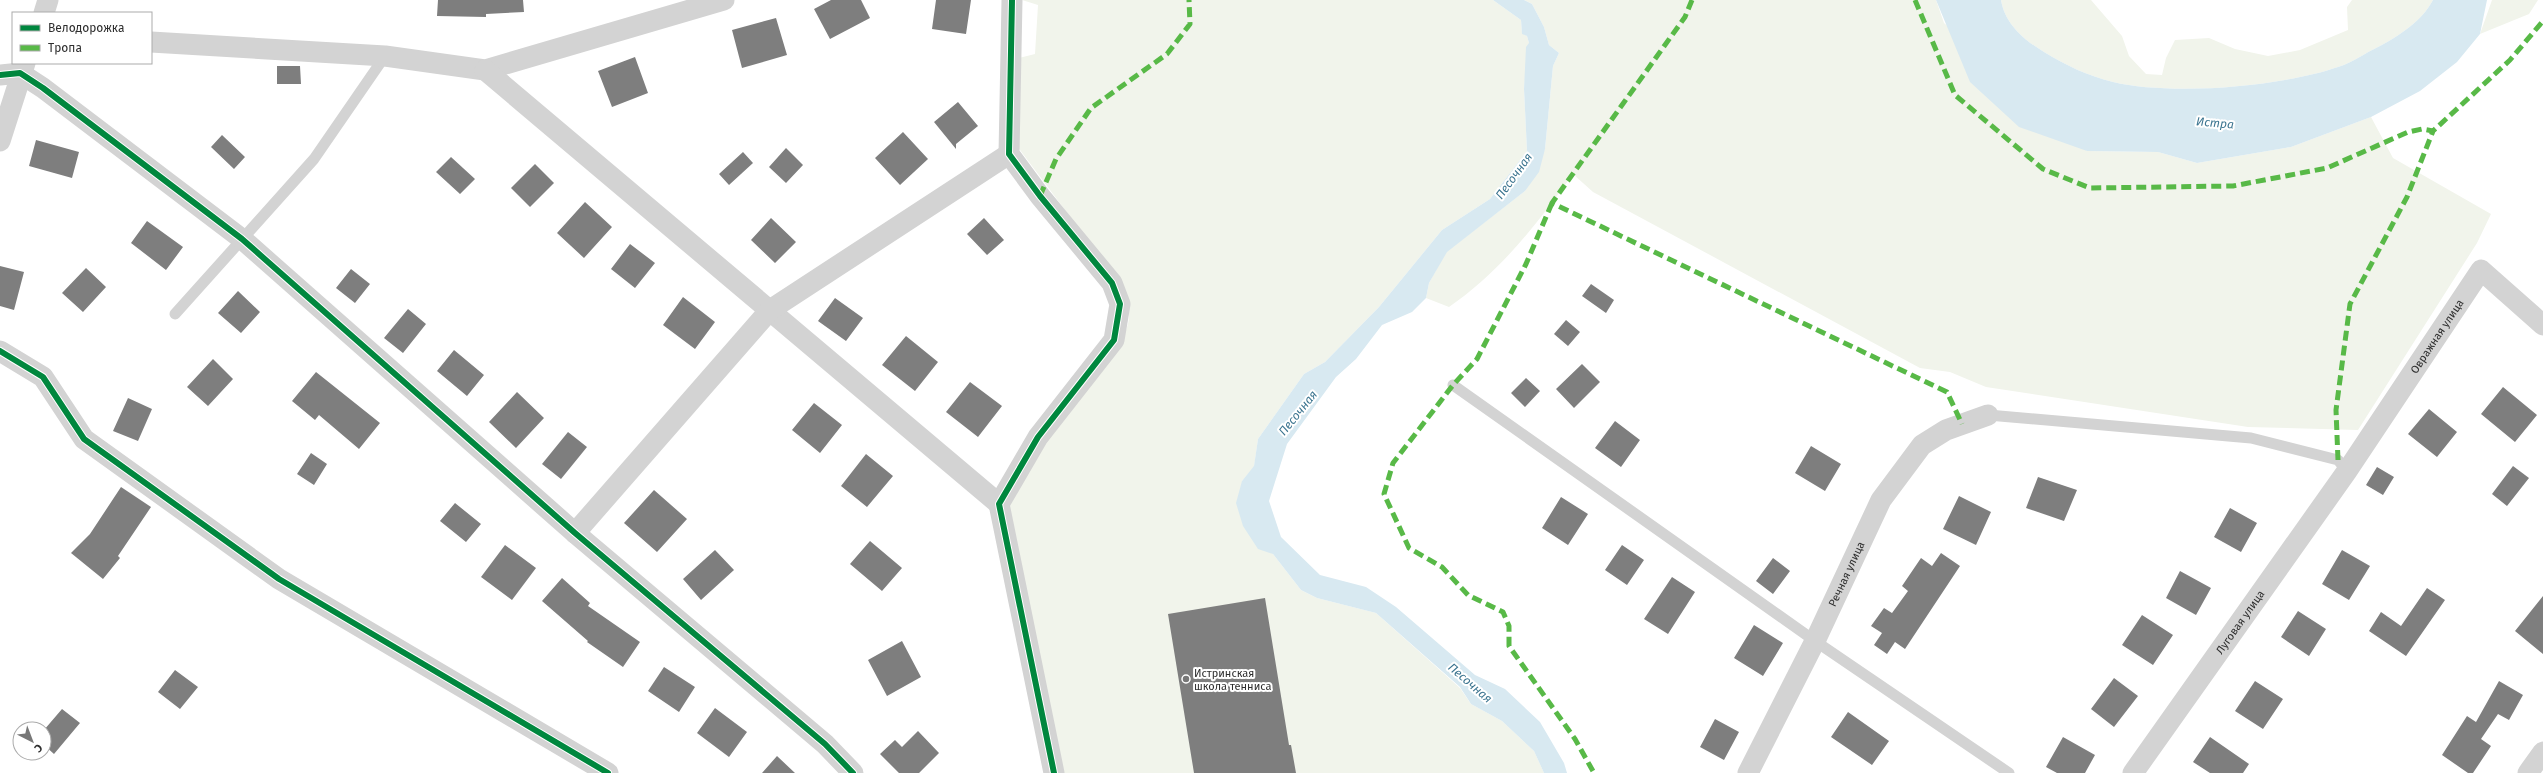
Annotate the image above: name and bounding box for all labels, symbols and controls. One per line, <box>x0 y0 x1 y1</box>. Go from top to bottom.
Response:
legend <box>12 12 152 64</box>
text: Велодорожка <box>48 21 124 35</box>
text: Тропа <box>48 41 82 55</box>
water label: Истра <box>2196 114 2235 132</box>
water label: Песочная <box>1493 150 1535 202</box>
street label: Овражная улица <box>2408 297 2467 376</box>
water label: Песочная <box>1276 388 1320 438</box>
street label: Речная улица <box>1826 540 1868 609</box>
street label: Луговая улица <box>2213 588 2267 657</box>
water label: Песочная <box>1445 660 1495 706</box>
place label: Истринская школа тенниса <box>1194 667 1271 693</box>
marker: Истринская школа тенниса <box>1181 674 1191 684</box>
north arrow <box>12 721 52 761</box>
text: С <box>31 741 45 755</box>

